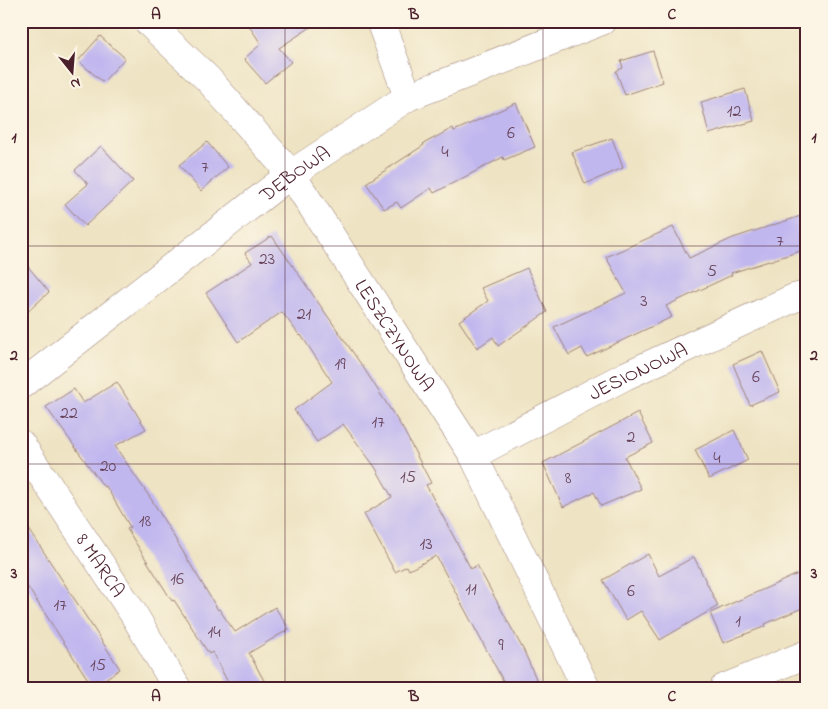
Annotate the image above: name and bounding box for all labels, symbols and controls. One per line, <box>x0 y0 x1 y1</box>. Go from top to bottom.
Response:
text: A <box>151 3 161 27</box>
text: B <box>408 3 420 27</box>
text: C <box>668 3 677 27</box>
north arrow <box>48 48 98 98</box>
text: N <box>68 72 83 94</box>
house number: 12 <box>727 99 741 125</box>
house number: 6 <box>507 121 515 147</box>
text: 1 <box>11 126 17 150</box>
text: 1 <box>811 126 817 150</box>
street label: DĘBOWA <box>253 140 337 211</box>
house number: 4 <box>441 140 449 166</box>
house number: 7 <box>201 155 209 181</box>
house number: 7 <box>776 229 784 255</box>
house number: 23 <box>259 247 275 273</box>
house number: 5 <box>707 259 717 285</box>
street label: LESZCZYNOWA <box>346 274 440 398</box>
house number: 3 <box>640 289 648 315</box>
house number: 21 <box>297 302 312 328</box>
street label: JESIONOWA <box>584 337 693 409</box>
text: 2 <box>9 344 18 368</box>
text: 2 <box>809 344 818 368</box>
house number: 19 <box>334 352 346 378</box>
house number: 6 <box>752 365 760 391</box>
house number: 22 <box>60 401 78 427</box>
house number: 17 <box>371 410 385 436</box>
house number: 2 <box>627 425 636 451</box>
house number: 4 <box>713 446 721 472</box>
house number: 20 <box>100 454 117 480</box>
house number: 15 <box>400 465 416 491</box>
house number: 8 <box>565 466 572 492</box>
house number: 18 <box>139 509 151 535</box>
street label: 8 MARCA <box>67 528 131 604</box>
house number: 13 <box>419 532 433 558</box>
text: 3 <box>10 562 18 586</box>
text: 3 <box>810 562 818 586</box>
house number: 16 <box>170 567 184 593</box>
house number: 11 <box>465 577 477 603</box>
house number: 6 <box>627 579 635 605</box>
house number: 17 <box>53 593 67 619</box>
house number: 1 <box>735 609 741 635</box>
house number: 14 <box>207 620 221 646</box>
house number: 9 <box>498 633 504 659</box>
house number: 15 <box>90 653 106 679</box>
text: A <box>151 685 161 709</box>
text: B <box>408 685 420 709</box>
text: C <box>668 685 677 709</box>

